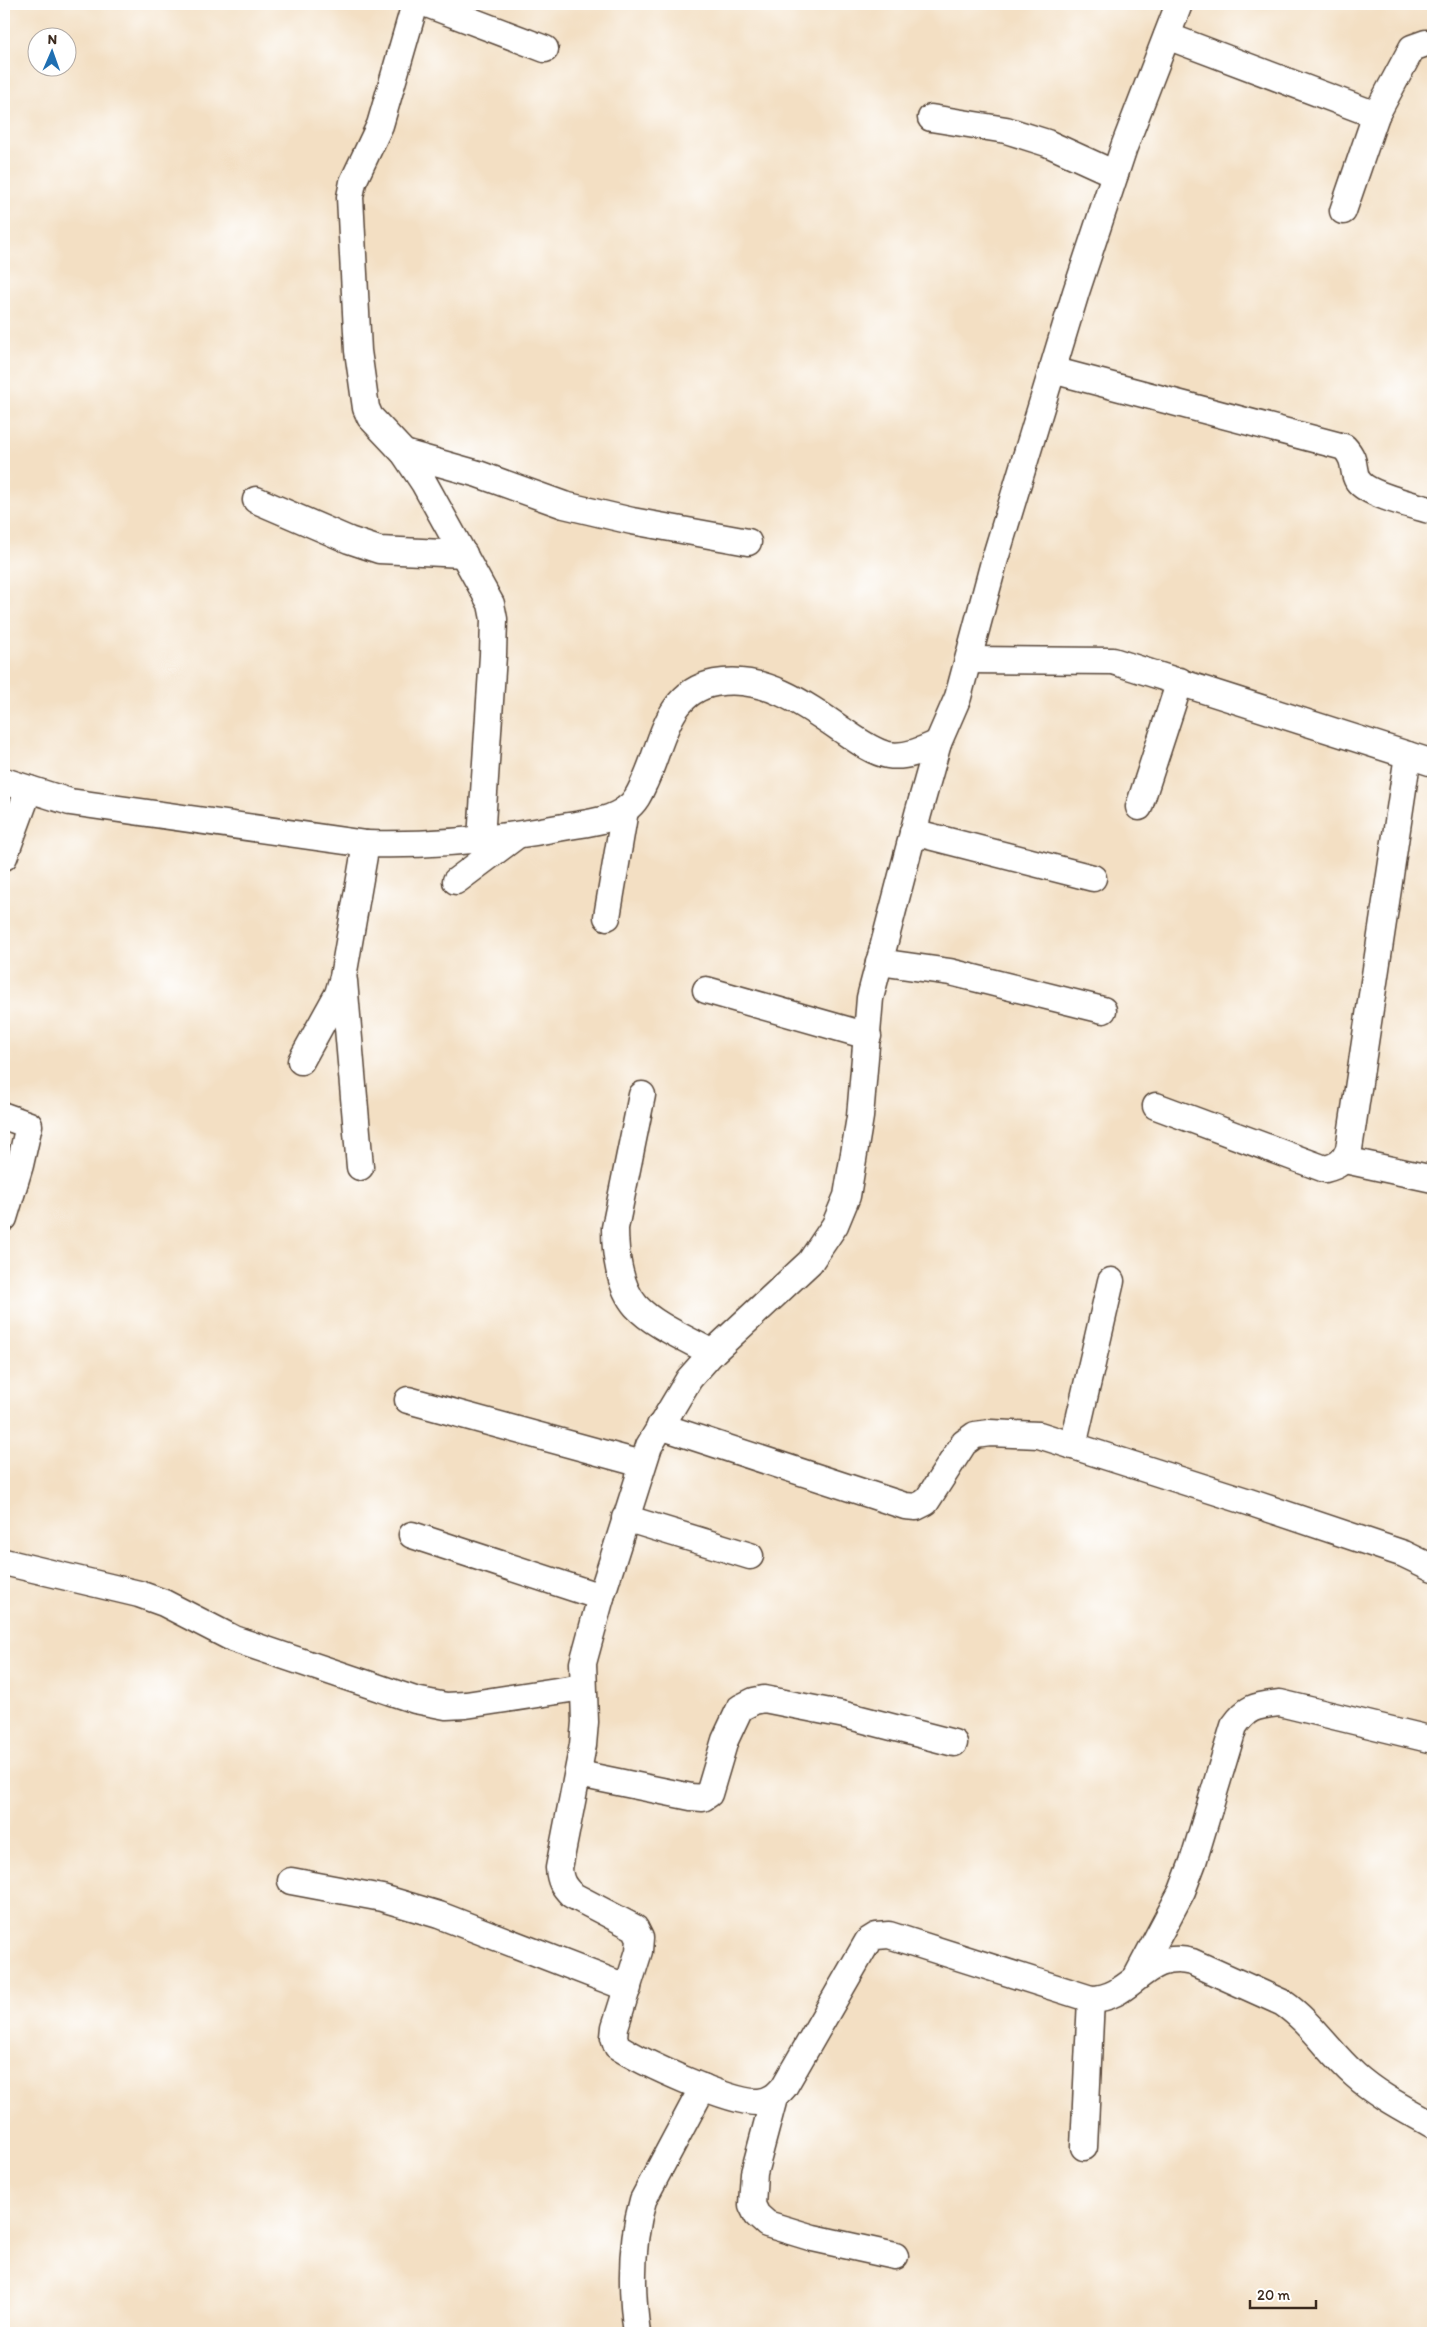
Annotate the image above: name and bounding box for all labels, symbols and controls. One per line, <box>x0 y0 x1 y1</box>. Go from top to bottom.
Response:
north arrow <box>28 28 78 78</box>
text: N <box>47 31 57 48</box>
scale bar <box>1250 2277 1316 2309</box>
text: 20 m <box>1257 2286 1291 2304</box>

